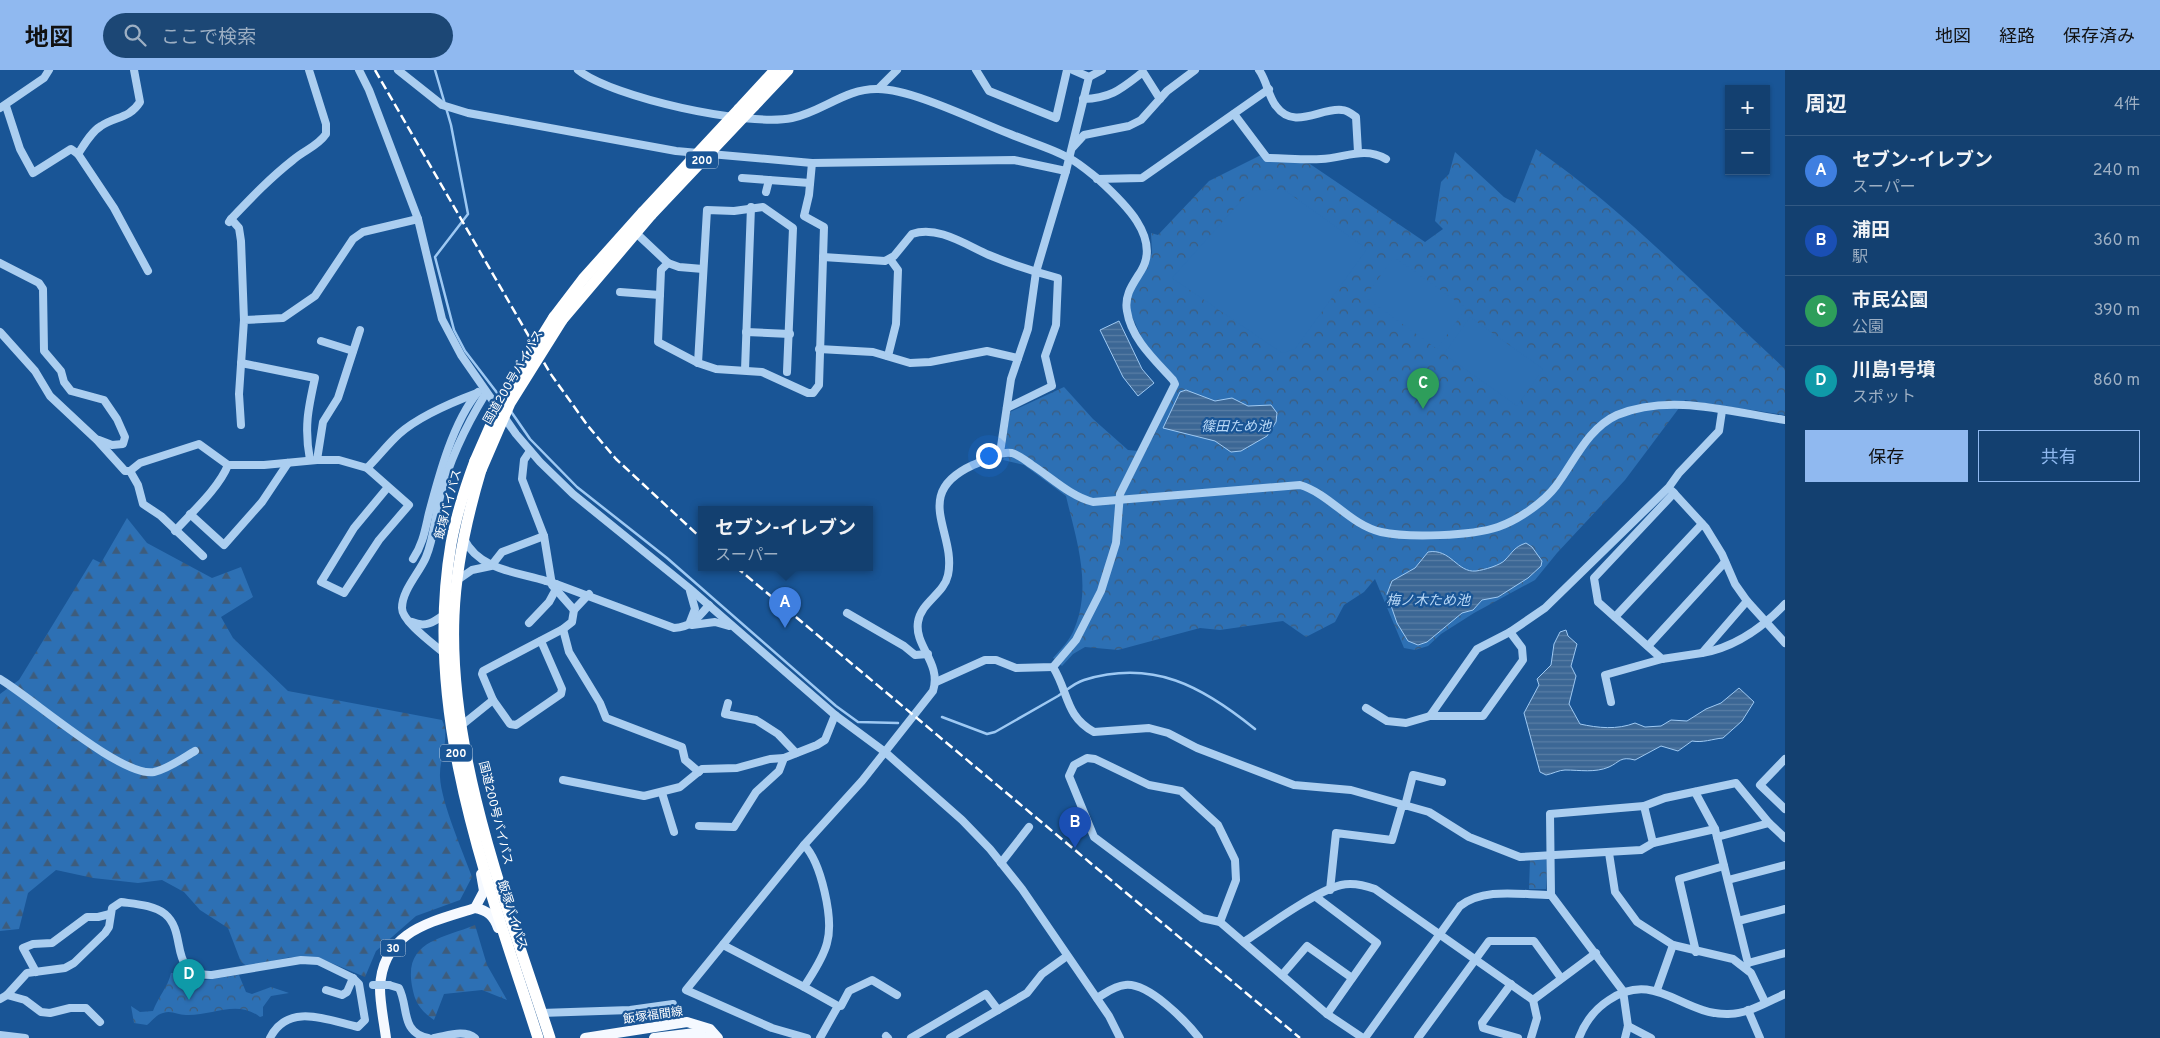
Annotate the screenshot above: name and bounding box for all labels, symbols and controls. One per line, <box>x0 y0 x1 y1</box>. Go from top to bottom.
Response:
search box <box>103 13 453 58</box>
icon: search <box>121 21 149 49</box>
text: 地図 <box>25 24 73 54</box>
text: ここで検索 <box>161 26 256 50</box>
text: 地図 <box>1935 26 1971 49</box>
text: 経路 <box>1999 26 2035 49</box>
text: 保存済み <box>2063 26 2135 49</box>
map controls <box>1725 85 1770 175</box>
button: + <box>1725 85 1770 130</box>
text: 周辺 <box>1805 92 1847 119</box>
text: 4件 <box>2114 95 2140 115</box>
button: − <box>1725 130 1770 175</box>
text: セブン-イレブン <box>1852 149 1993 173</box>
road number: 200 <box>686 152 718 168</box>
text: A <box>1815 161 1827 181</box>
text: 240 m <box>2093 161 2140 181</box>
text: スーパー <box>1852 178 1916 198</box>
text: 浦田 <box>1852 219 1890 243</box>
text: B <box>1815 231 1827 251</box>
text: 360 m <box>2093 231 2140 251</box>
text: 駅 <box>1852 248 1868 268</box>
text: 市民公園 <box>1852 289 1928 313</box>
text: C <box>1816 301 1826 321</box>
text: 390 m <box>2094 301 2140 321</box>
text: 公園 <box>1852 318 1884 338</box>
street label: 国道200号バイパス <box>480 327 547 428</box>
text: 川島1号墳 <box>1852 359 1936 383</box>
pin: C <box>1407 368 1439 409</box>
text: D <box>1815 371 1827 391</box>
text: 860 m <box>2093 371 2140 391</box>
text: スポット <box>1852 388 1916 408</box>
water label: 篠田ため池 <box>1201 419 1273 436</box>
button: 保存 <box>1805 430 1968 482</box>
button: 共有 <box>1978 430 2140 482</box>
your location <box>976 443 1002 469</box>
street label: 飯塚バイパス <box>432 468 466 541</box>
popup <box>698 506 873 571</box>
text: セブン-イレブン <box>715 517 856 541</box>
text: スーパー <box>715 546 779 566</box>
pin: A <box>769 587 801 628</box>
water label: 梅ノ木ため池 <box>1386 593 1472 610</box>
road number: 200 <box>440 744 472 761</box>
street label: 国道200号バイパス <box>474 760 516 867</box>
pin: B <box>1059 807 1091 848</box>
street label: 飯塚バイパス <box>493 879 531 952</box>
road number: 30 <box>380 940 406 956</box>
pin: D <box>173 959 205 1000</box>
street label: 飯塚福間線 <box>622 1004 684 1028</box>

